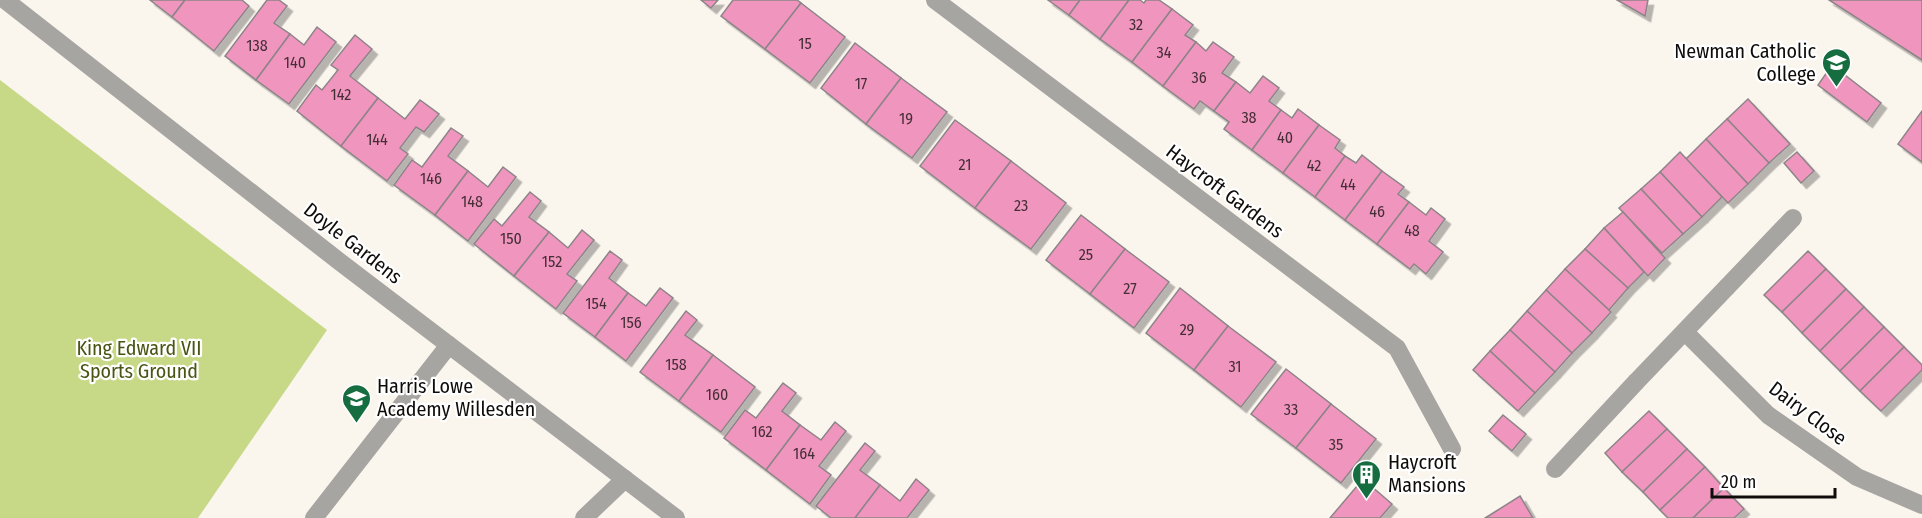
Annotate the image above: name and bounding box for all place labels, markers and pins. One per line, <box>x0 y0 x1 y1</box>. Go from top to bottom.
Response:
place label: Newman Catholic College <box>1674 39 1816 86</box>
school or university icon: Newman Catholic College <box>1821 46 1853 88</box>
place label: Harris Lowe Academy Willesden <box>377 374 535 421</box>
school or university icon: Harris Lowe Academy Willesden <box>340 382 372 424</box>
place label: Haycroft Mansions <box>1388 450 1466 497</box>
building icon: Haycroft Mansions <box>1351 458 1383 500</box>

